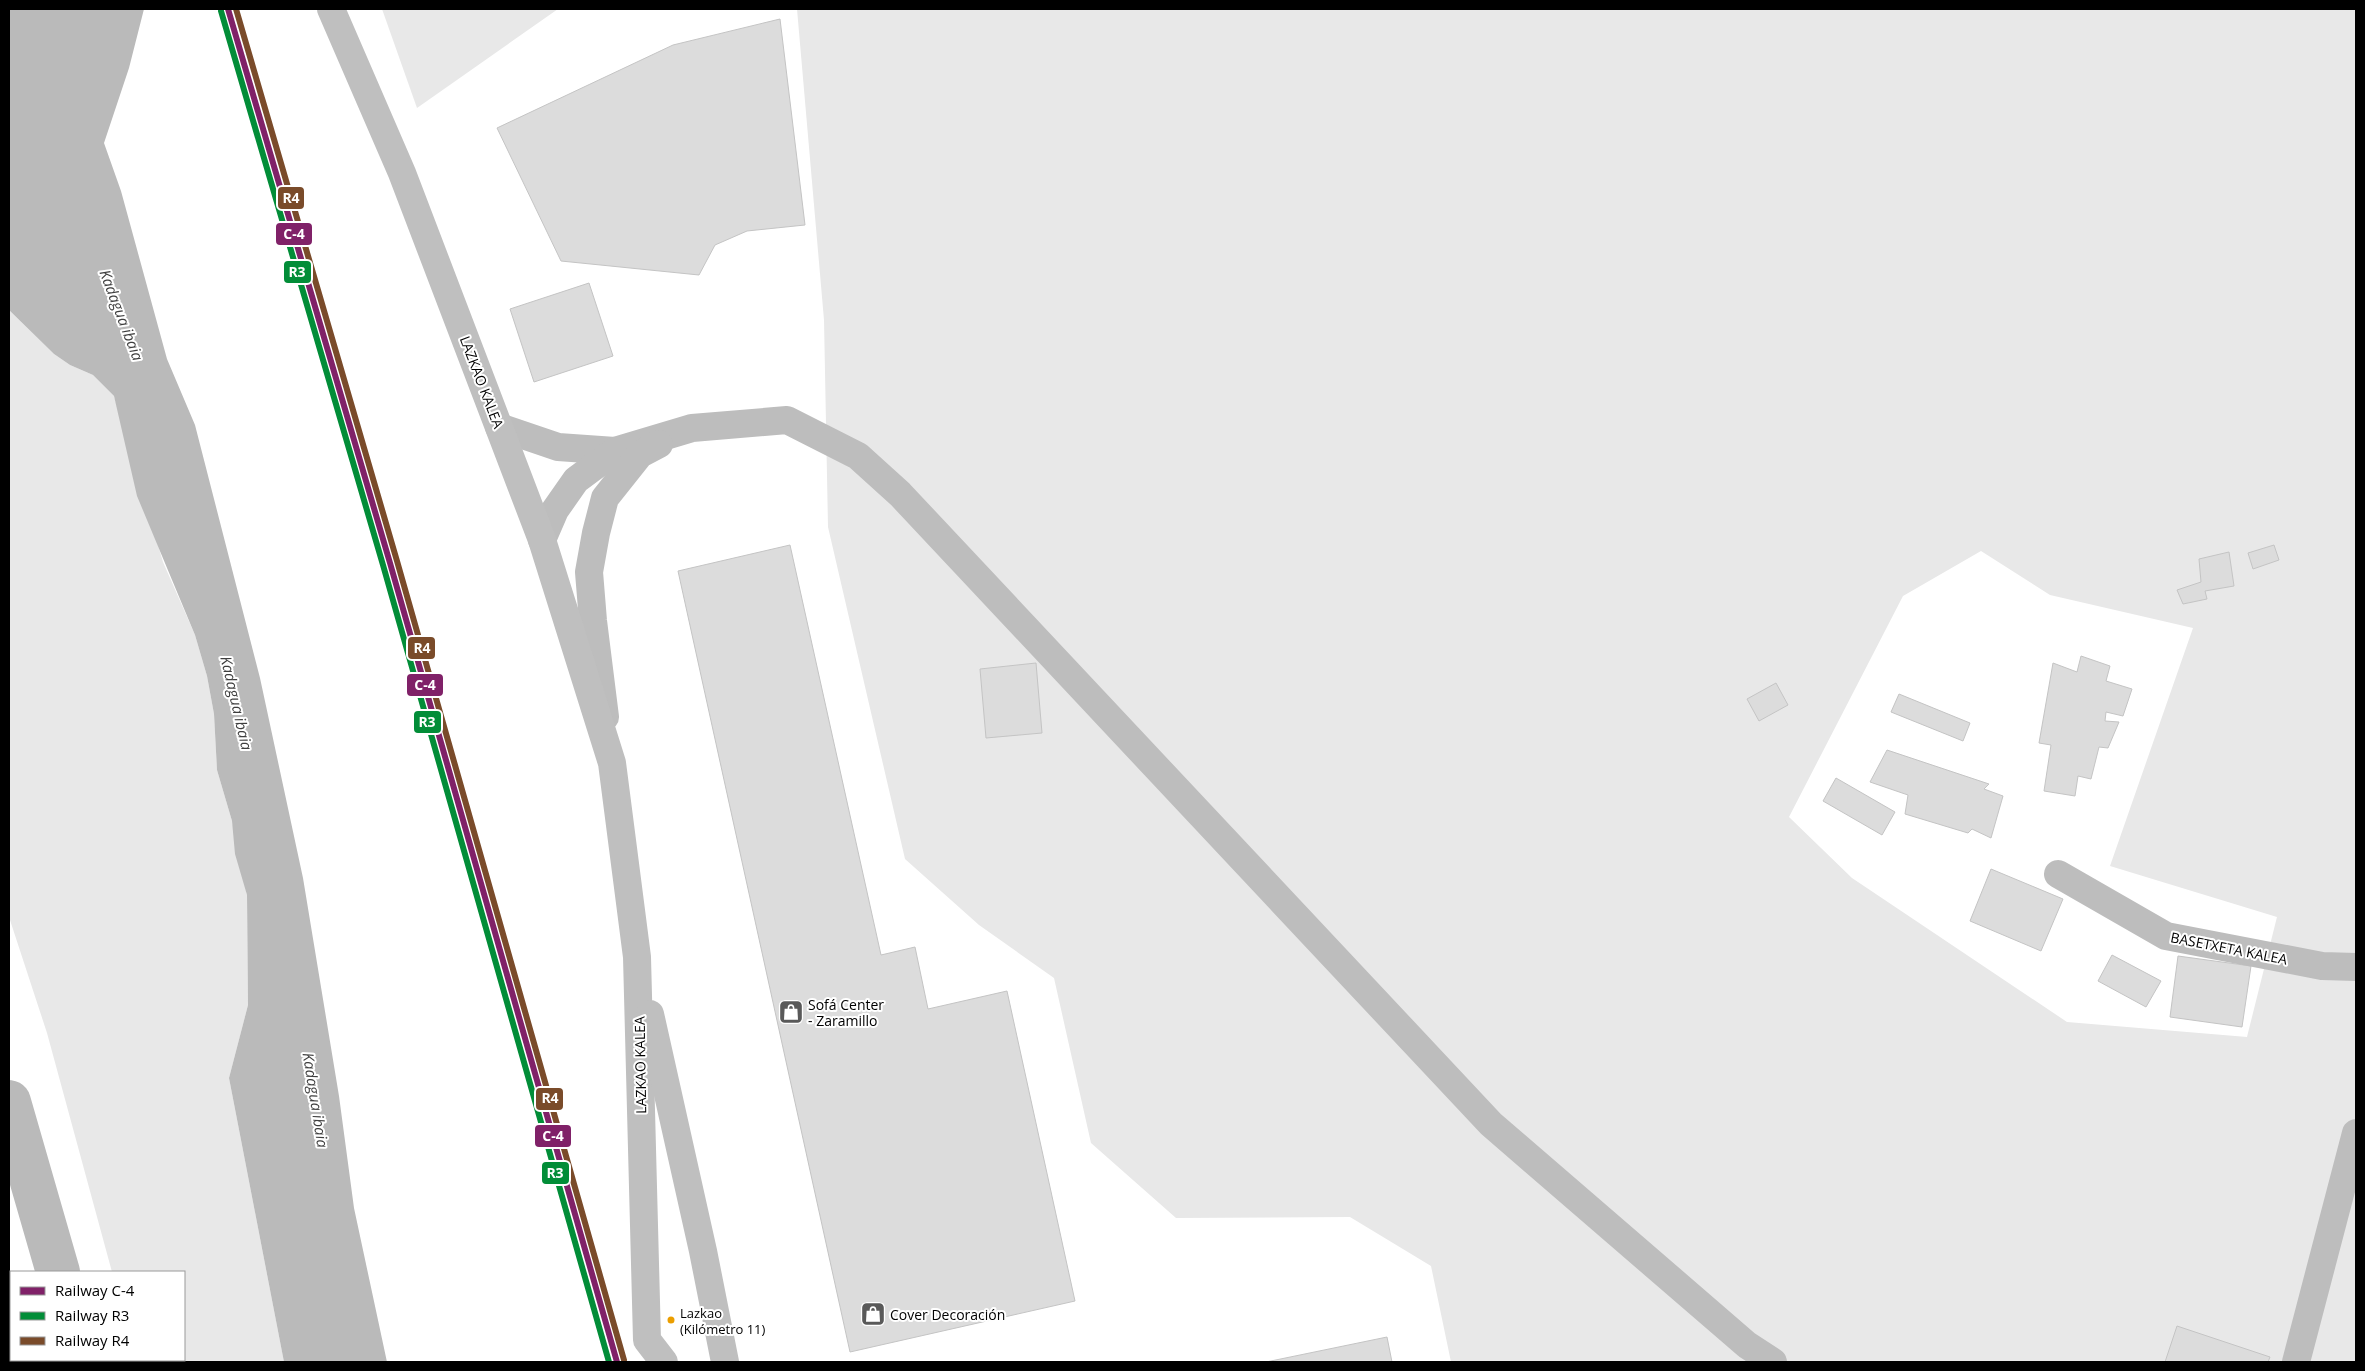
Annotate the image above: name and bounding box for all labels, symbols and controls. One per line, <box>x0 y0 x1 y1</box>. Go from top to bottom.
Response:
line badge: R4 <box>277 186 305 210</box>
text: R4 <box>282 188 300 207</box>
line badge: C-4 <box>275 222 313 246</box>
text: C-4 <box>283 224 305 243</box>
line badge: R3 <box>283 260 312 284</box>
text: R3 <box>288 262 306 281</box>
water label: Kadagua ibaia <box>95 267 149 364</box>
street label: LAZKAO KALEA <box>456 333 508 431</box>
line badge: R4 <box>407 636 436 660</box>
text: R4 <box>413 638 431 657</box>
water label: Kadagua ibaia <box>216 654 258 753</box>
line badge: C-4 <box>406 673 444 697</box>
text: C-4 <box>414 675 436 694</box>
line badge: R3 <box>413 710 442 734</box>
text: R3 <box>418 712 436 731</box>
street label: BASETXETA KALEA <box>2169 927 2289 969</box>
place label: Sofá Center - Zaramillo <box>808 995 884 1030</box>
shop icon: Sofá Center - Zaramillo <box>778 999 804 1025</box>
street label: LAZKAO KALEA <box>630 1016 650 1114</box>
water label: Kadagua ibaia <box>299 1051 333 1149</box>
line badge: R4 <box>535 1087 564 1111</box>
text: R4 <box>541 1088 559 1107</box>
line badge: C-4 <box>534 1124 572 1148</box>
text: C-4 <box>542 1126 564 1145</box>
line badge: R3 <box>541 1161 570 1185</box>
text: R3 <box>546 1163 564 1182</box>
legend <box>10 1271 185 1361</box>
text: Railway C-4 <box>55 1280 135 1300</box>
shop icon: Cover Decoración <box>860 1301 886 1327</box>
place label: Lazkao (Kilómetro 11) <box>680 1304 766 1338</box>
text: Railway R3 <box>55 1305 129 1325</box>
place label: Cover Decoración <box>890 1305 1005 1324</box>
marker: Lazkao (Kilómetro 11) <box>666 1315 676 1325</box>
text: Railway R4 <box>55 1330 130 1350</box>

